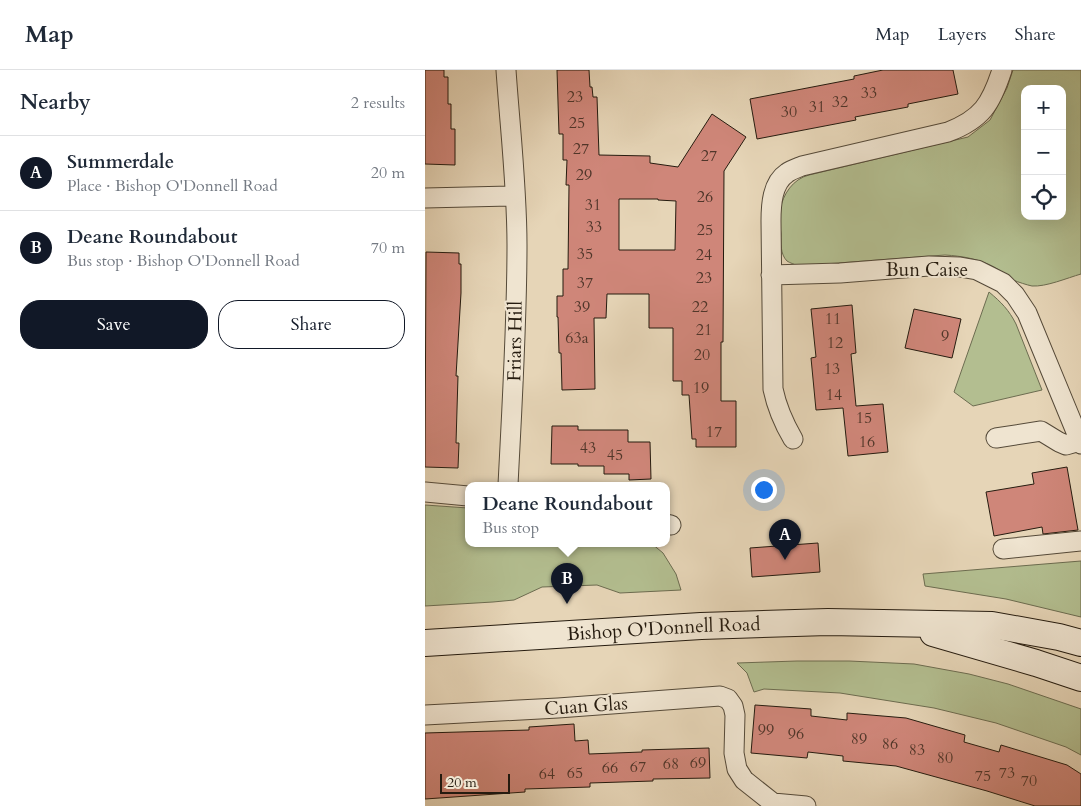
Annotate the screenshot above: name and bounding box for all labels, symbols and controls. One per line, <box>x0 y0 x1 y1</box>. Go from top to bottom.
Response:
text: Map <box>25 18 74 51</box>
text: Map <box>875 22 910 47</box>
text: Layers <box>938 22 987 47</box>
text: Share <box>1015 22 1056 47</box>
house number: 33 <box>861 82 877 104</box>
map controls <box>1021 85 1066 220</box>
button: + <box>1021 85 1066 130</box>
house number: 23 <box>567 86 583 108</box>
text: Nearby <box>20 88 91 117</box>
house number: 32 <box>832 91 848 113</box>
text: 2 results <box>351 92 405 114</box>
house number: 31 <box>809 96 825 118</box>
house number: 30 <box>781 101 797 123</box>
house number: 25 <box>569 112 585 134</box>
button: − <box>1021 130 1066 175</box>
house number: 27 <box>573 138 589 160</box>
house number: 27 <box>701 145 717 167</box>
text: Summerdale <box>67 149 174 175</box>
text: A <box>30 162 42 184</box>
text: 20 m <box>371 162 405 184</box>
house number: 29 <box>576 164 592 186</box>
text: Place · Bishop O'Donnell Road <box>67 175 278 197</box>
button: locate <box>1021 175 1066 220</box>
house number: 26 <box>697 186 713 208</box>
house number: 31 <box>585 194 601 216</box>
house number: 33 <box>586 216 602 238</box>
house number: 25 <box>697 219 713 241</box>
text: Deane Roundabout <box>67 224 237 250</box>
text: B <box>30 237 42 259</box>
text: 70 m <box>371 237 405 259</box>
house number: 35 <box>577 243 593 265</box>
house number: 24 <box>696 244 712 266</box>
text: Bus stop · Bishop O'Donnell Road <box>67 250 300 272</box>
street label: Bun Caise <box>886 257 968 283</box>
house number: 23 <box>696 267 712 289</box>
house number: 37 <box>577 272 593 294</box>
house number: 39 <box>574 296 590 318</box>
house number: 22 <box>692 296 708 318</box>
button: Save <box>20 300 208 349</box>
button: Share <box>218 300 405 349</box>
street label: Friars Hill <box>501 300 529 382</box>
house number: 11 <box>825 308 841 330</box>
house number: 21 <box>696 319 712 341</box>
house number: 9 <box>941 325 949 347</box>
house number: 63a <box>565 327 589 349</box>
house number: 12 <box>827 332 843 354</box>
house number: 20 <box>694 344 710 366</box>
house number: 13 <box>824 358 840 380</box>
house number: 19 <box>693 377 709 399</box>
house number: 14 <box>826 384 842 406</box>
house number: 15 <box>856 407 872 429</box>
house number: 17 <box>706 421 722 443</box>
house number: 16 <box>859 431 875 453</box>
house number: 43 <box>580 437 596 459</box>
house number: 45 <box>607 444 623 466</box>
your location <box>751 477 777 503</box>
popup <box>465 482 670 547</box>
text: Deane Roundabout <box>482 491 653 517</box>
text: Bus stop <box>482 517 539 539</box>
pin: A <box>769 519 801 560</box>
pin: B <box>551 563 583 604</box>
street label: Bishop O'Donnell Road <box>566 611 761 647</box>
street label: Cuan Glas <box>543 690 629 722</box>
house number: 99 <box>758 719 774 741</box>
house number: 96 <box>788 723 804 745</box>
house number: 89 <box>851 728 867 750</box>
house number: 86 <box>882 733 898 755</box>
house number: 83 <box>909 739 925 761</box>
house number: 80 <box>937 747 953 769</box>
house number: 69 <box>690 752 706 774</box>
house number: 68 <box>663 753 679 775</box>
house number: 67 <box>630 756 646 778</box>
house number: 66 <box>602 757 618 779</box>
house number: 65 <box>567 762 583 784</box>
house number: 73 <box>999 762 1015 784</box>
house number: 64 <box>539 763 555 785</box>
house number: 75 <box>975 765 991 787</box>
house number: 70 <box>1021 770 1037 792</box>
scale bar <box>440 771 510 794</box>
text: 20 m <box>447 773 477 792</box>

